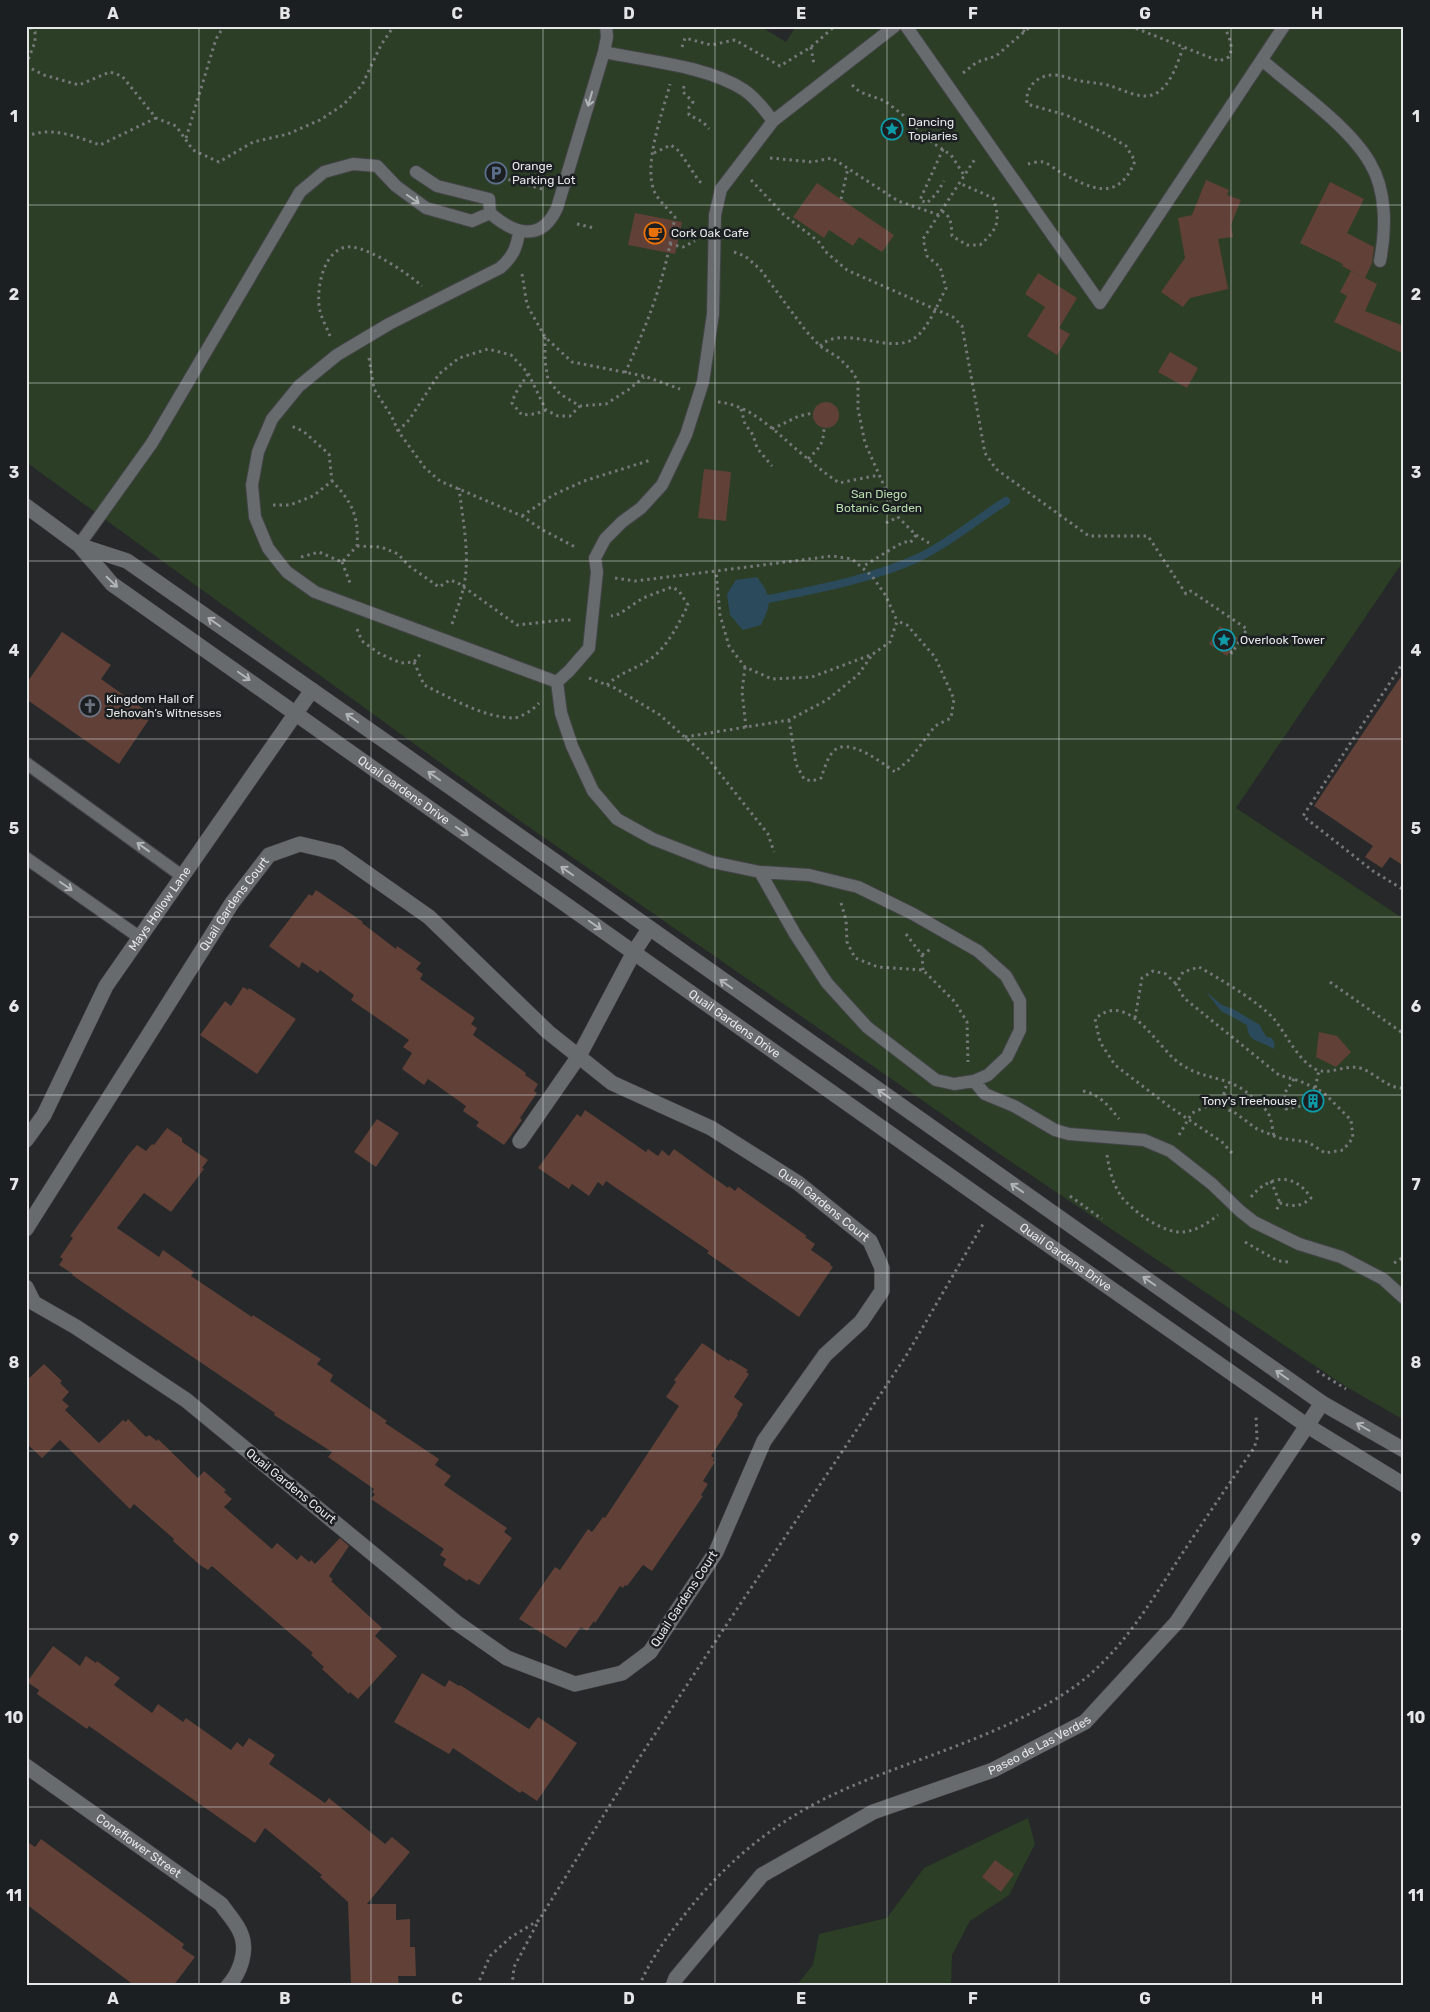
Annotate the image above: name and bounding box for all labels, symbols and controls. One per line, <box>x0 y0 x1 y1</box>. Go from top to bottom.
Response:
text: A <box>107 4 119 23</box>
text: B <box>279 4 291 23</box>
text: C <box>451 4 463 23</box>
text: D <box>623 4 635 23</box>
text: E <box>796 4 806 23</box>
text: F <box>968 4 978 23</box>
text: G <box>1139 4 1151 23</box>
text: H <box>1311 4 1323 23</box>
one-way arrow <box>584 90 594 106</box>
text: 1 <box>10 107 18 126</box>
text: 1 <box>1412 107 1420 126</box>
place label: Dancing Topiaries <box>908 115 958 143</box>
place icon: Dancing Topiaries <box>880 117 904 141</box>
place label: Orange Parking Lot <box>512 159 576 187</box>
parking icon: Orange Parking Lot <box>484 161 508 185</box>
one-way arrow <box>405 194 419 204</box>
cafe icon: Cork Oak Cafe <box>643 221 667 245</box>
place label: Cork Oak Cafe <box>671 226 749 240</box>
text: 2 <box>9 285 19 304</box>
text: 2 <box>1411 285 1421 304</box>
text: 3 <box>9 463 19 482</box>
text: 3 <box>1411 463 1421 482</box>
park label: San Diego Botanic Garden <box>836 487 922 515</box>
one-way arrow <box>105 576 118 588</box>
one-way arrow <box>208 617 222 627</box>
place icon: Overlook Tower <box>1212 628 1236 652</box>
place label: Overlook Tower <box>1240 633 1325 647</box>
text: 4 <box>9 641 20 660</box>
text: 4 <box>1411 641 1422 660</box>
one-way arrow <box>236 671 250 681</box>
place label: Kingdom Hall of Jehovah’s Witnesses <box>106 692 222 720</box>
church icon: Kingdom Hall of Jehovah’s Witnesses <box>78 694 102 718</box>
one-way arrow <box>345 713 359 723</box>
street label: Quail Gardens Drive <box>355 753 453 827</box>
one-way arrow <box>428 771 442 781</box>
text: 5 <box>9 819 19 838</box>
text: 5 <box>1411 819 1421 838</box>
one-way arrow <box>455 826 469 836</box>
one-way arrow <box>136 842 150 852</box>
street label: Quail Gardens Court <box>196 854 272 954</box>
street label: Mays Hollow Lane <box>126 864 194 954</box>
one-way arrow <box>561 865 574 876</box>
one-way arrow <box>59 881 73 891</box>
one-way arrow <box>587 920 601 930</box>
one-way arrow <box>719 979 733 989</box>
street label: Quail Gardens Drive <box>686 986 783 1061</box>
text: 6 <box>9 997 19 1016</box>
text: 6 <box>1411 997 1421 1016</box>
one-way arrow <box>877 1089 891 1099</box>
building icon: Tony's Treehouse <box>1301 1089 1325 1113</box>
place label: Tony's Treehouse <box>1201 1094 1297 1108</box>
street label: Quail Gardens Court <box>775 1165 872 1245</box>
text: 7 <box>9 1175 19 1194</box>
text: 7 <box>1411 1175 1421 1194</box>
one-way arrow <box>1010 1183 1024 1193</box>
street label: Quail Gardens Drive <box>1017 1220 1115 1294</box>
one-way arrow <box>1143 1276 1157 1287</box>
text: 8 <box>9 1353 20 1372</box>
text: 8 <box>1411 1353 1422 1372</box>
one-way arrow <box>1275 1370 1289 1380</box>
one-way arrow <box>1356 1421 1371 1431</box>
street label: Quail Gardens Court <box>243 1445 339 1527</box>
text: 9 <box>9 1530 19 1549</box>
text: 9 <box>1411 1530 1421 1549</box>
street label: Quail Gardens Court <box>648 1548 720 1650</box>
text: 10 <box>5 1708 24 1727</box>
text: 10 <box>1407 1708 1426 1727</box>
street label: Paseo de Las Verdes <box>986 1713 1094 1778</box>
street label: Coneflower Street <box>93 1811 184 1881</box>
text: 11 <box>6 1886 22 1905</box>
text: 11 <box>1408 1886 1424 1905</box>
text: A <box>107 1989 119 2008</box>
text: B <box>279 1989 291 2008</box>
text: C <box>451 1989 463 2008</box>
text: D <box>623 1989 635 2008</box>
text: E <box>796 1989 806 2008</box>
text: F <box>968 1989 978 2008</box>
text: G <box>1139 1989 1151 2008</box>
text: H <box>1311 1989 1323 2008</box>

